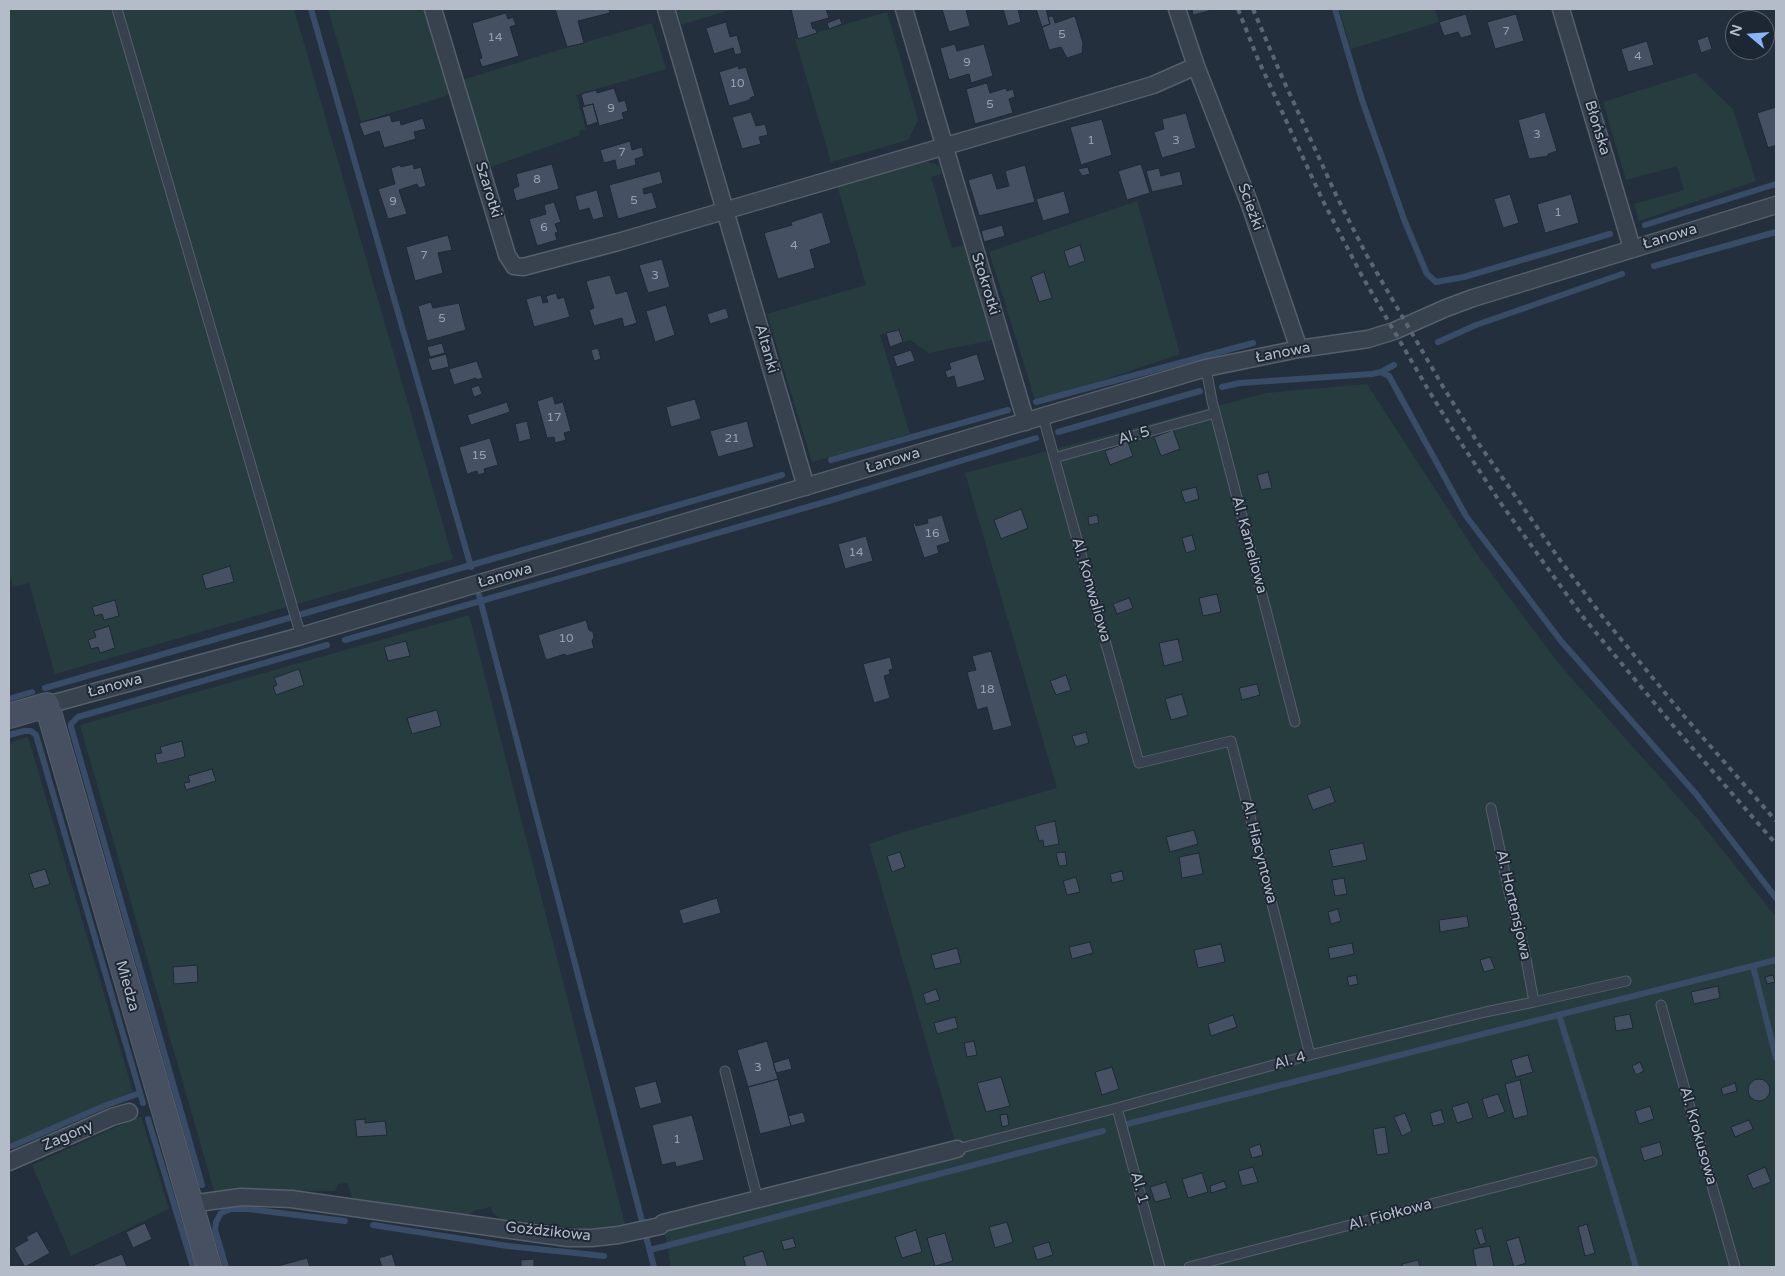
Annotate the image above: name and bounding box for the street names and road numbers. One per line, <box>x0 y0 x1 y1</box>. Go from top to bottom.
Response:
street label: Błońska <box>1580 99 1614 157</box>
street label: Szarotki <box>471 160 505 220</box>
street label: Ścieżki <box>1233 181 1267 233</box>
street label: Łanowa <box>1641 220 1699 254</box>
street label: Stokrotki <box>967 251 1003 317</box>
street label: Altanki <box>750 322 782 376</box>
street label: Łanowa <box>1254 339 1312 367</box>
street label: Al. 5 <box>1116 423 1152 449</box>
street label: Łanowa <box>864 444 922 478</box>
street label: Al. Kameliowa <box>1227 494 1271 596</box>
street label: Al. Konwaliowa <box>1068 536 1114 644</box>
street label: Łanowa <box>476 560 534 592</box>
street label: Łanowa <box>86 670 144 702</box>
street label: Al. Hiacyntowa <box>1237 798 1281 906</box>
street label: Al. Hortensjowa <box>1492 848 1534 962</box>
street label: Miedza <box>111 959 143 1013</box>
street label: Al. 4 <box>1272 1048 1308 1074</box>
street label: Al. Krokusowa <box>1675 1085 1721 1187</box>
street label: Zagony <box>40 1117 96 1155</box>
street label: Al. 1 <box>1126 1170 1152 1206</box>
street label: Al. Fiołkowa <box>1346 1195 1434 1235</box>
street label: Goździkowa <box>504 1219 592 1245</box>

